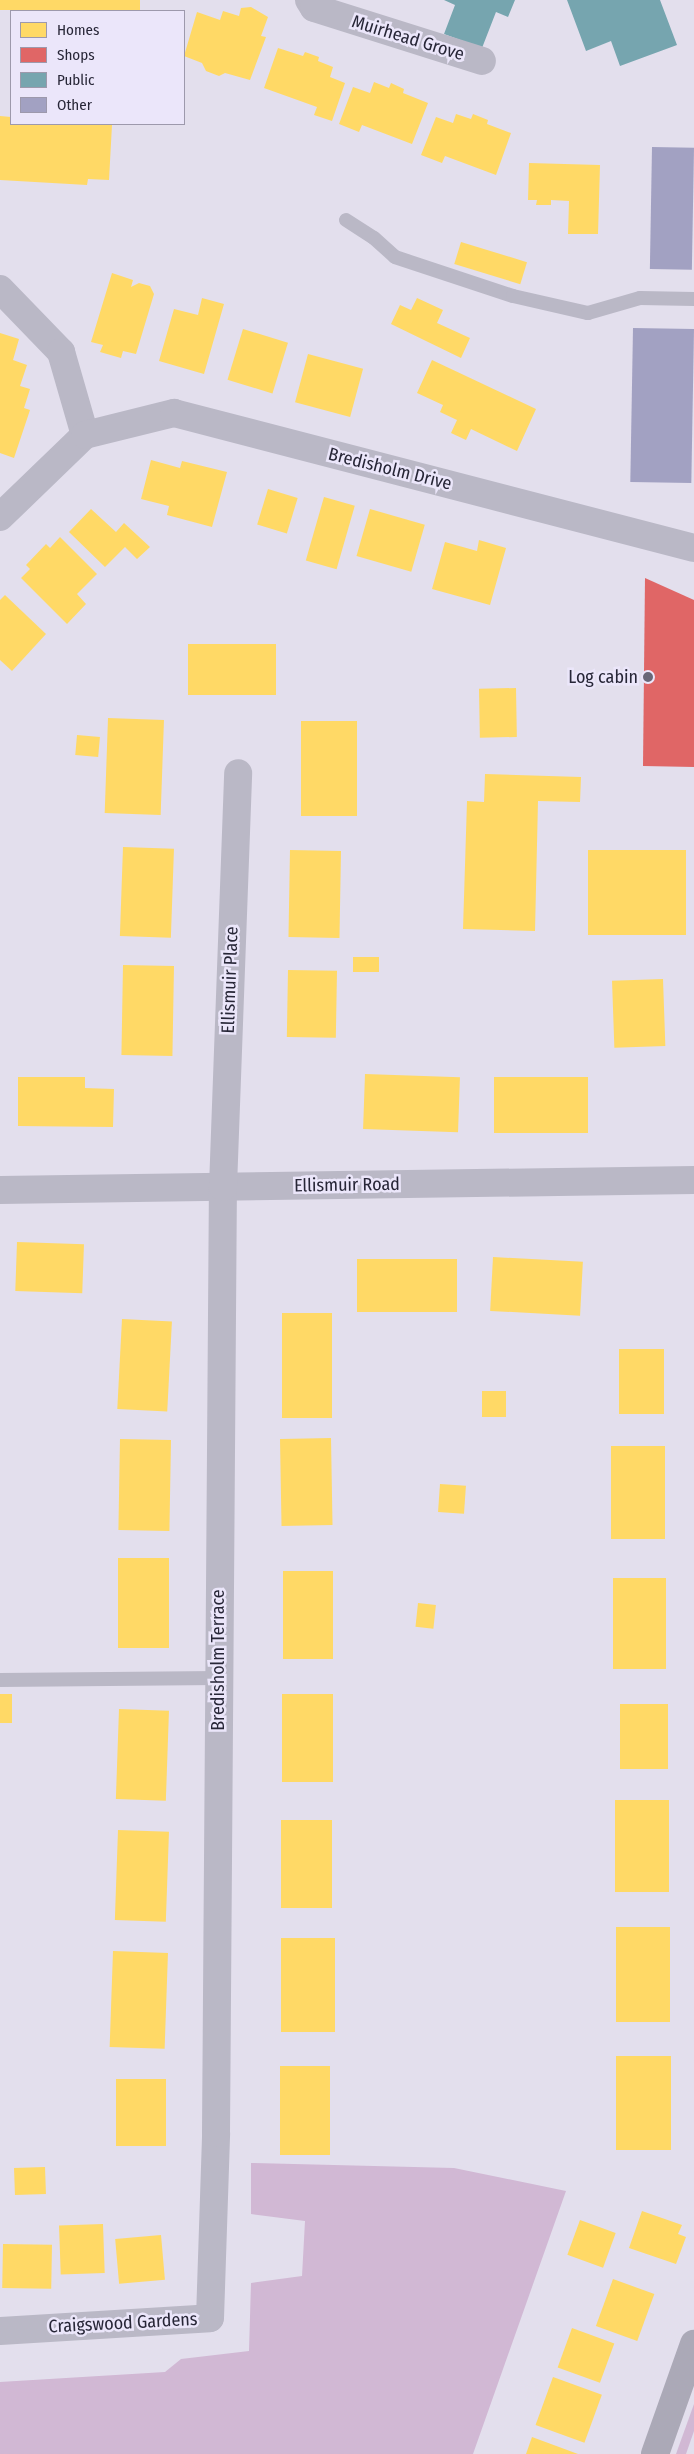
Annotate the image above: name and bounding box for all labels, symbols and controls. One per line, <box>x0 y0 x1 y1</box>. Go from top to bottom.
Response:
legend <box>10 10 185 125</box>
street label: Muirhead Grove <box>349 11 467 65</box>
text: Homes <box>57 21 99 39</box>
text: Shops <box>57 46 95 64</box>
text: Public <box>57 71 94 89</box>
text: Other <box>57 96 92 114</box>
street label: Bredisholm Drive <box>326 443 454 495</box>
place label: Log cabin <box>568 666 638 688</box>
marker: Log cabin <box>642 671 654 683</box>
street label: Ellismuir Place <box>217 926 243 1034</box>
street label: Ellismuir Road <box>294 1173 400 1197</box>
street label: Bredisholm Terrace <box>207 1589 229 1731</box>
street label: Craigswood Gardens <box>48 2308 198 2338</box>

